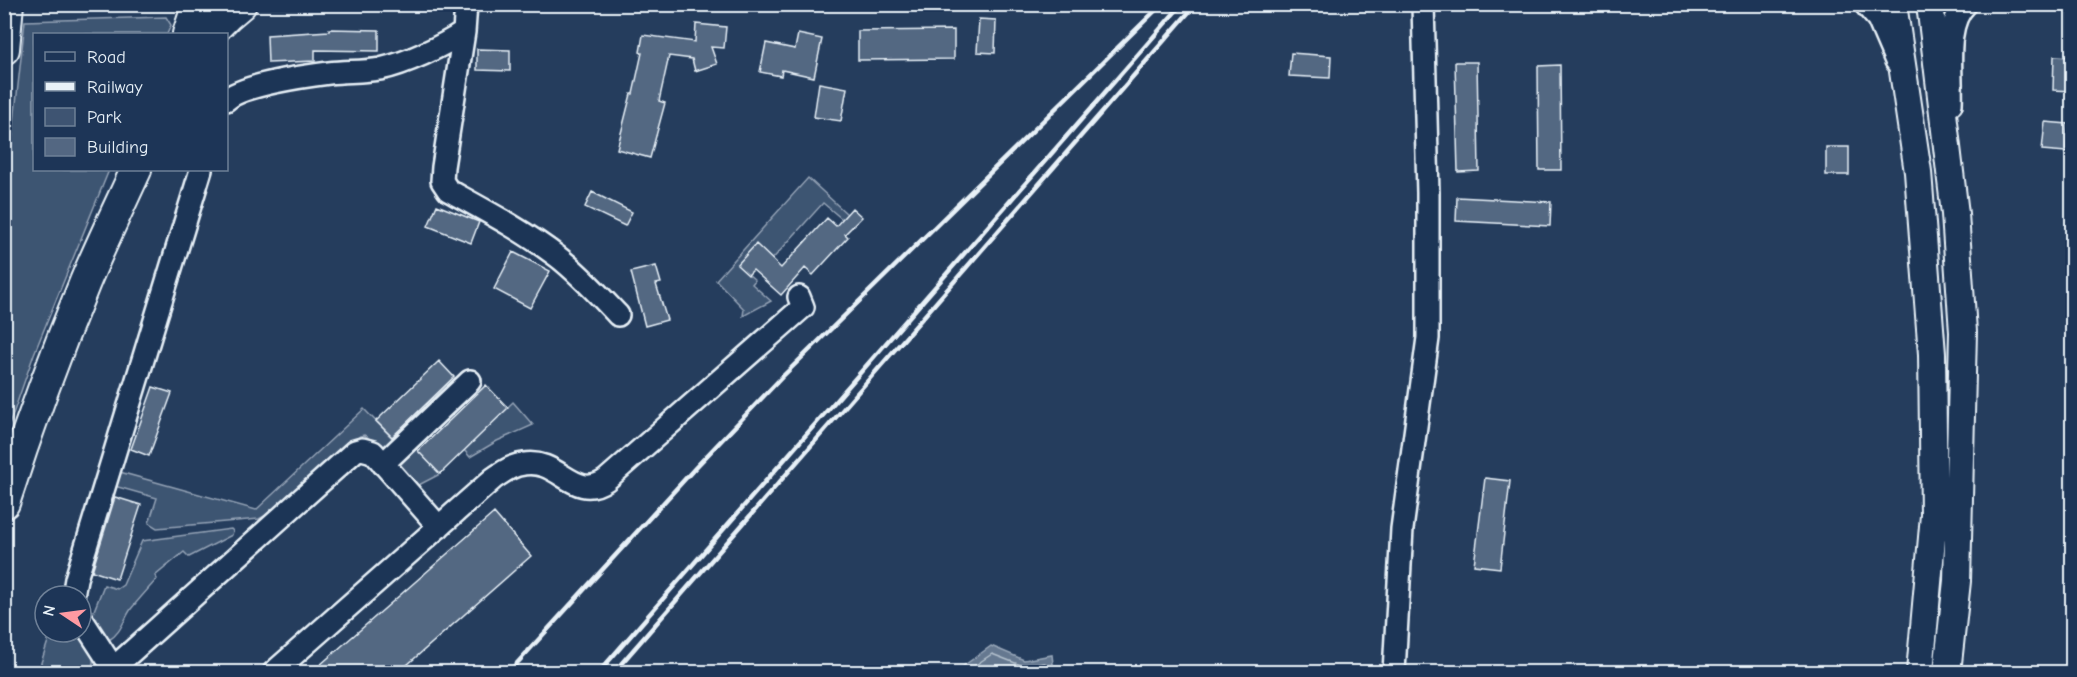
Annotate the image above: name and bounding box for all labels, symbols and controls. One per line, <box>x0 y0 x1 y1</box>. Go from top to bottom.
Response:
legend <box>33 33 228 171</box>
text: Road <box>87 47 126 68</box>
text: Railway <box>87 77 144 98</box>
text: Park <box>87 107 122 128</box>
text: Building <box>87 137 149 158</box>
north arrow <box>33 584 93 644</box>
text: N <box>39 604 59 618</box>

